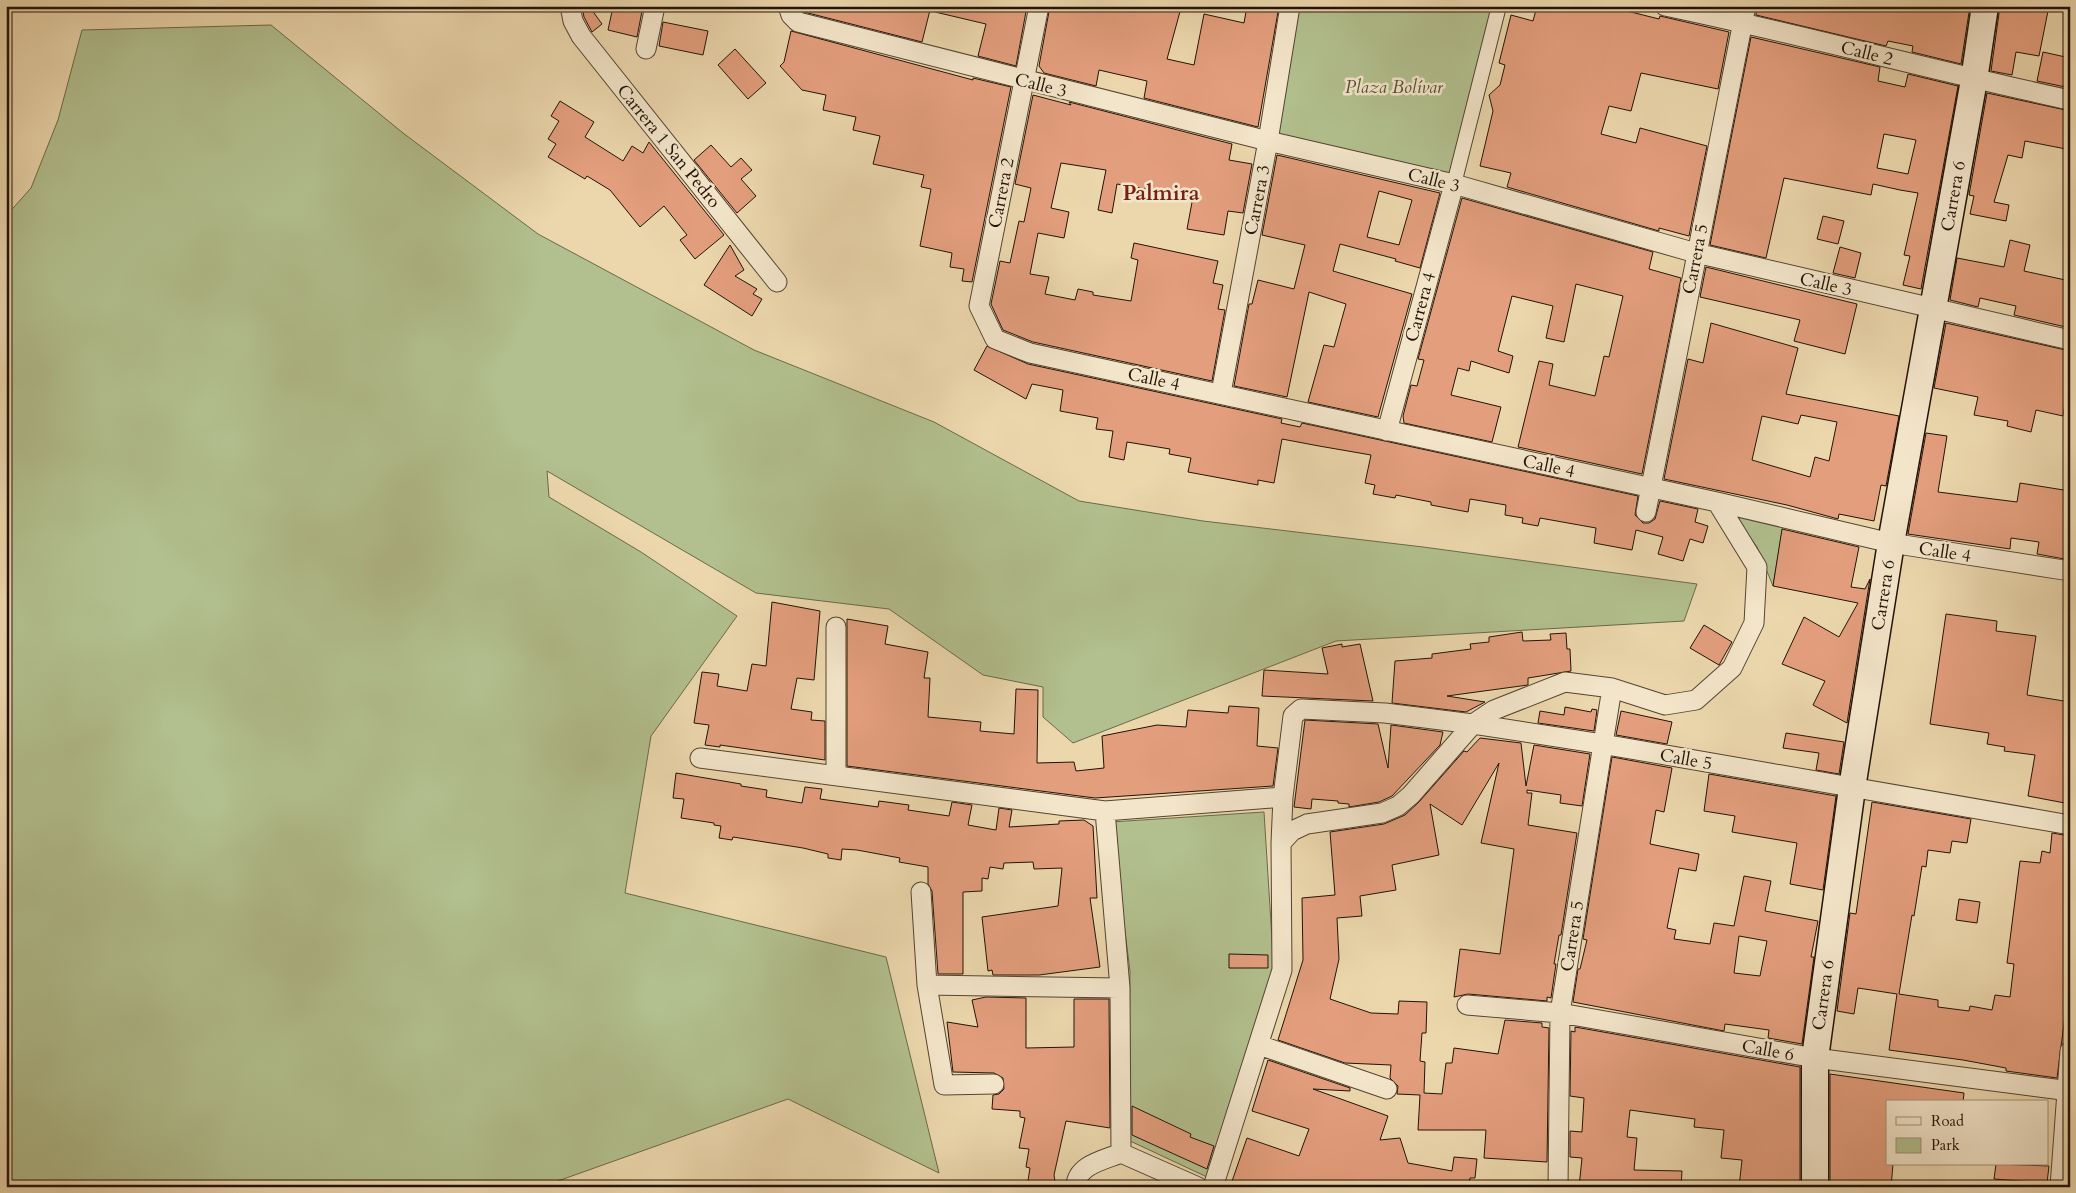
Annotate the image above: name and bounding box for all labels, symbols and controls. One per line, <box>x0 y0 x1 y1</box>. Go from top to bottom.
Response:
street label: Calle 2 <box>1838 35 1896 72</box>
street label: Calle 3 <box>1012 67 1070 104</box>
park label: Plaza Bolívar <box>1345 75 1444 100</box>
street label: Carrera 1 San Pedro <box>611 79 727 214</box>
street label: Carrera 2 <box>982 156 1021 230</box>
street label: Carrera 6 <box>1935 159 1972 233</box>
street label: Calle 3 <box>1405 162 1463 199</box>
street label: Carrera 3 <box>1238 163 1277 237</box>
district label: Palmira <box>1122 178 1200 208</box>
street label: Carrera 5 <box>1676 222 1715 296</box>
street label: Calle 3 <box>1797 266 1854 303</box>
street label: Carrera 4 <box>1399 269 1442 345</box>
street label: Calle 4 <box>1125 362 1182 397</box>
street label: Calle 4 <box>1520 449 1577 484</box>
street label: Calle 4 <box>1917 536 1973 569</box>
street label: Carrera 6 <box>1866 558 1901 632</box>
street label: Calle 5 <box>1658 743 1714 776</box>
street label: Carrera 5 <box>1555 899 1590 973</box>
street label: Carrera 6 <box>1806 958 1841 1032</box>
street label: Calle 6 <box>1740 1034 1796 1067</box>
legend <box>1886 1100 2048 1166</box>
text: Road <box>1931 1111 1964 1131</box>
text: Park <box>1931 1135 1960 1155</box>

